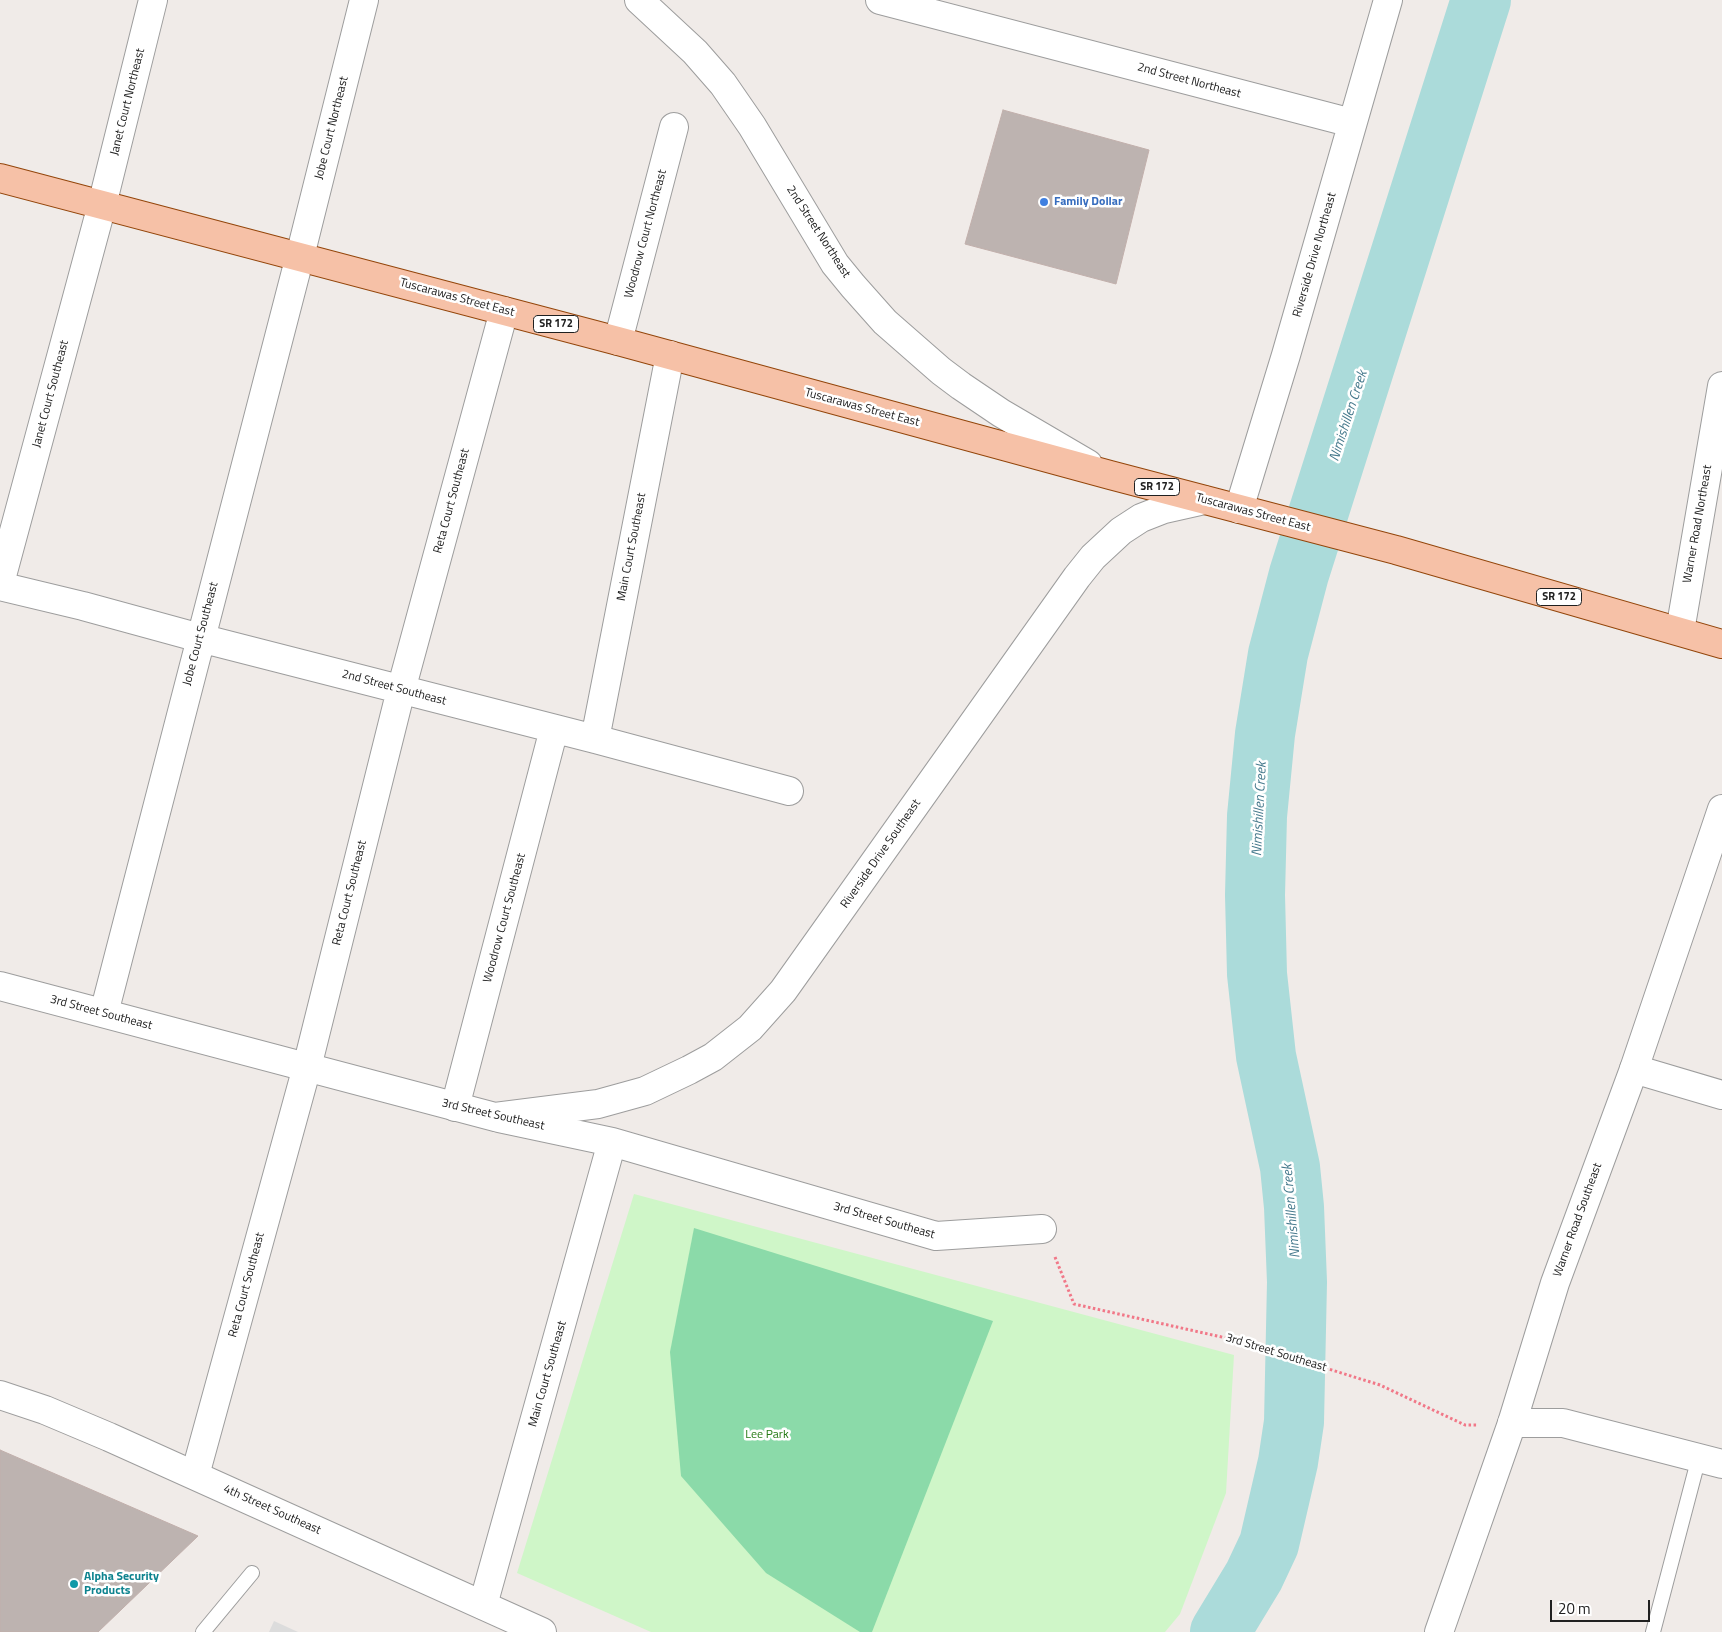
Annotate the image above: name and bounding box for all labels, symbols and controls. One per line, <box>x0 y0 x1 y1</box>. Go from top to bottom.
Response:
street label: Janet Court Northeast <box>108 47 148 157</box>
street label: 2nd Street Northeast <box>1136 60 1242 102</box>
street label: Jobe Court Northeast <box>312 75 352 181</box>
street label: Woodrow Court Northeast <box>622 168 670 300</box>
street label: 2nd Street Northeast <box>783 183 853 281</box>
street label: Riverside Drive Northeast <box>1290 191 1340 319</box>
place label: Family Dollar <box>1054 195 1122 209</box>
marker: Family Dollar <box>1038 196 1050 208</box>
street label: Tuscarawas Street East <box>398 276 516 320</box>
road number: SR 172 <box>534 316 578 332</box>
street label: Janet Court Southeast <box>30 339 72 449</box>
water label: Nimishillen Creek <box>1326 369 1372 463</box>
street label: Tuscarawas Street East <box>803 386 921 430</box>
street label: Reta Court Southeast <box>431 447 473 555</box>
street label: Warner Road Northeast <box>1681 464 1715 584</box>
road number: SR 172 <box>1134 478 1180 496</box>
street label: Tuscarawas Street East <box>1194 491 1312 535</box>
street label: Main Court Southeast <box>614 492 650 602</box>
street label: Jobe Court Southeast <box>180 581 222 687</box>
road number: SR 172 <box>1536 588 1582 606</box>
street label: 2nd Street Southeast <box>340 667 448 709</box>
water label: Nimishillen Creek <box>1249 761 1271 857</box>
street label: Riverside Drive Southeast <box>838 797 924 911</box>
street label: Reta Court Southeast <box>330 839 370 947</box>
street label: Woodrow Court Southeast <box>481 852 529 984</box>
street label: 3rd Street Southeast <box>48 992 154 1034</box>
street label: 3rd Street Southeast <box>440 1096 546 1134</box>
street label: Warner Road Southeast <box>1551 1161 1605 1279</box>
water label: Nimishillen Creek <box>1280 1163 1304 1259</box>
street label: 3rd Street Southeast <box>832 1200 936 1242</box>
street label: Reta Court Southeast <box>226 1231 268 1339</box>
street label: Main Court Southeast <box>526 1319 570 1429</box>
street label: 3rd Street Southeast <box>1224 1331 1328 1375</box>
park label: Lee Park <box>745 1428 789 1442</box>
street label: 4th Street Southeast <box>221 1482 323 1538</box>
place label: Alpha Security Products <box>84 1570 159 1598</box>
marker: Alpha Security Products <box>68 1578 80 1590</box>
scale bar <box>1552 1590 1652 1622</box>
text: 20 m <box>1558 1597 1591 1620</box>

